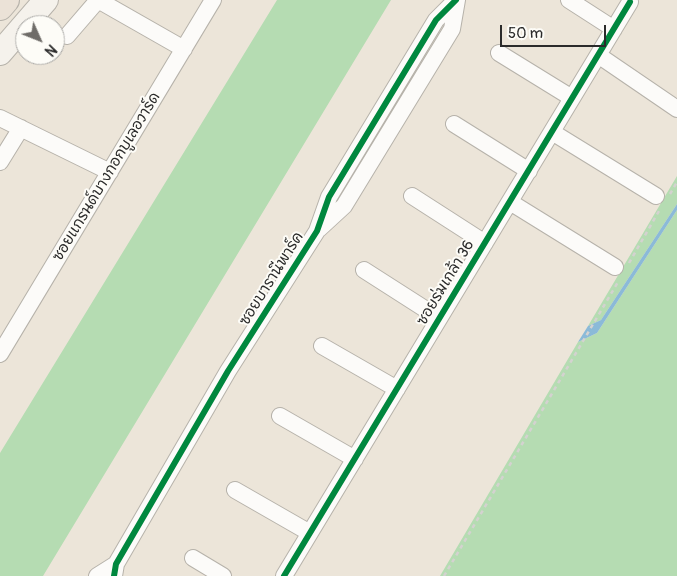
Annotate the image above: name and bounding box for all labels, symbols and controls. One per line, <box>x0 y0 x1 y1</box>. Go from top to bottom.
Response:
north arrow <box>15 15 65 65</box>
scale bar <box>502 15 608 47</box>
text: 50 m <box>508 24 543 43</box>
text: N <box>41 41 60 59</box>
street label: ซอยแกรนด์บางกอกบูเลอวาร์ด <box>49 89 165 265</box>
street label: ซอยบารานีพาร์ค <box>236 229 308 329</box>
street label: ซอยร่มเกล้า 36 <box>414 237 478 329</box>

